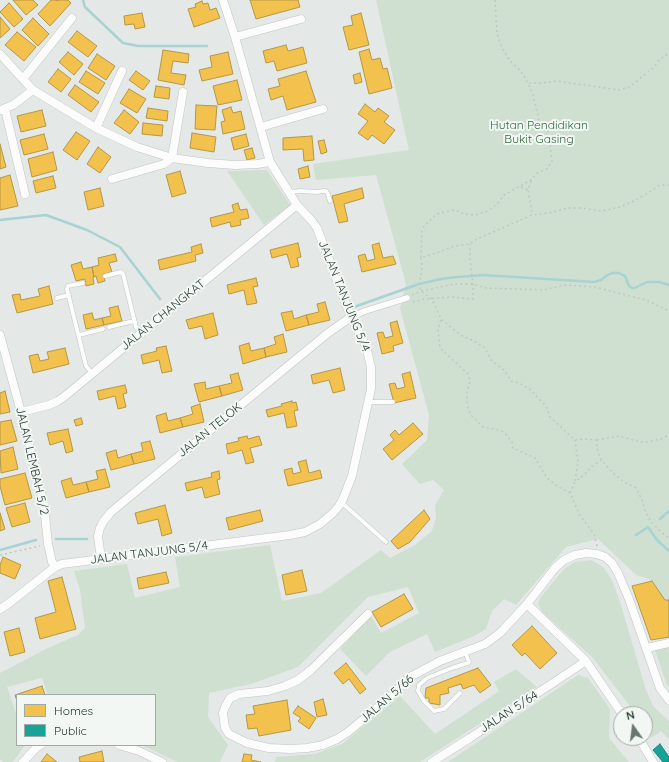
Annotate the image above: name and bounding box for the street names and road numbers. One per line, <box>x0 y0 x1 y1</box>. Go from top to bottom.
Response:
street label: JALAN TANJUNG 5/4 <box>315 238 373 354</box>
street label: JALAN CHANGKAT <box>118 277 208 353</box>
street label: JALAN TELOK <box>175 400 245 460</box>
street label: JALAN LEMBAH 5/2 <box>13 405 51 517</box>
street label: JALAN TANJUNG 5/4 <box>89 539 209 567</box>
street label: JALAN 5/66 <box>357 672 417 726</box>
street label: JALAN 5/64 <box>477 688 541 736</box>

